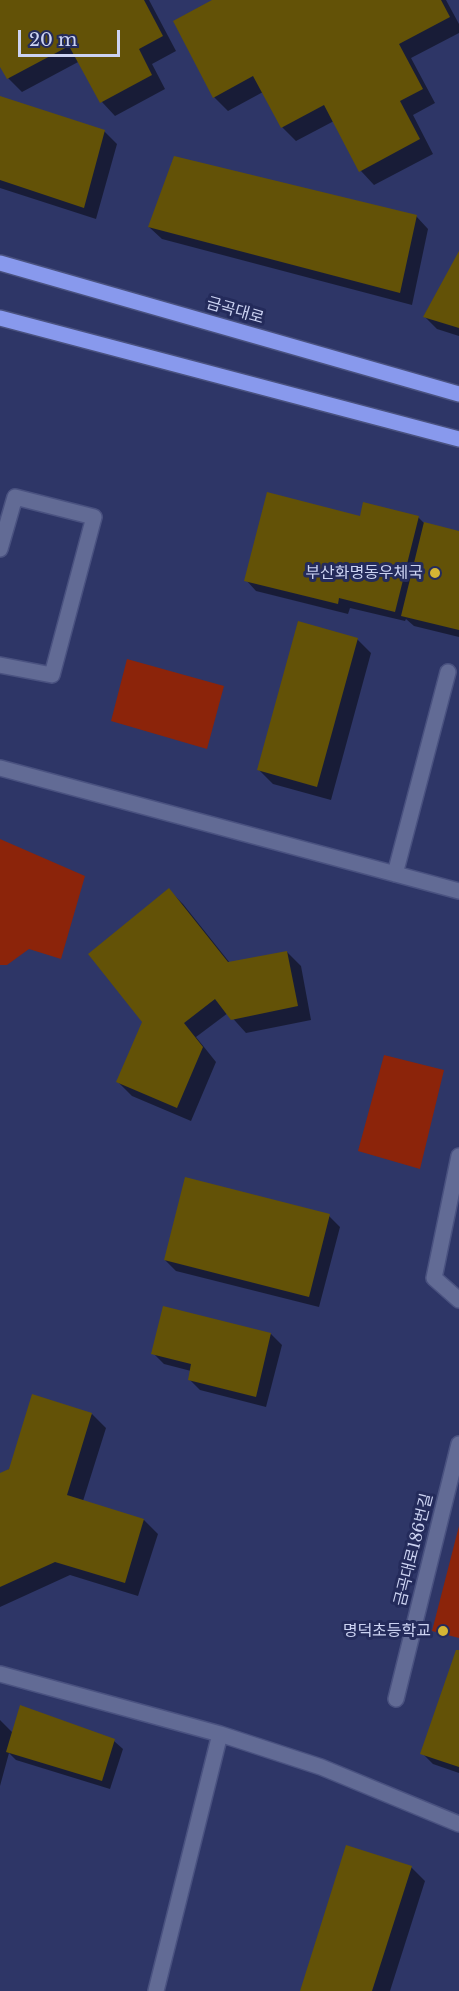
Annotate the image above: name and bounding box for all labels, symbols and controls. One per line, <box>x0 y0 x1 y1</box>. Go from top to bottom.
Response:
scale bar <box>21 18 123 56</box>
text: 20 m <box>29 29 77 51</box>
street label: 금곡대로 <box>204 294 266 328</box>
place label: 부산화명동우체국 <box>305 563 423 583</box>
marker: 부산화명동우체국 <box>428 566 442 580</box>
street label: 금곡대로186번길 <box>391 1492 437 1608</box>
place label: 명덕초등학교 <box>343 1621 431 1641</box>
marker: 명덕초등학교 <box>436 1624 450 1638</box>

